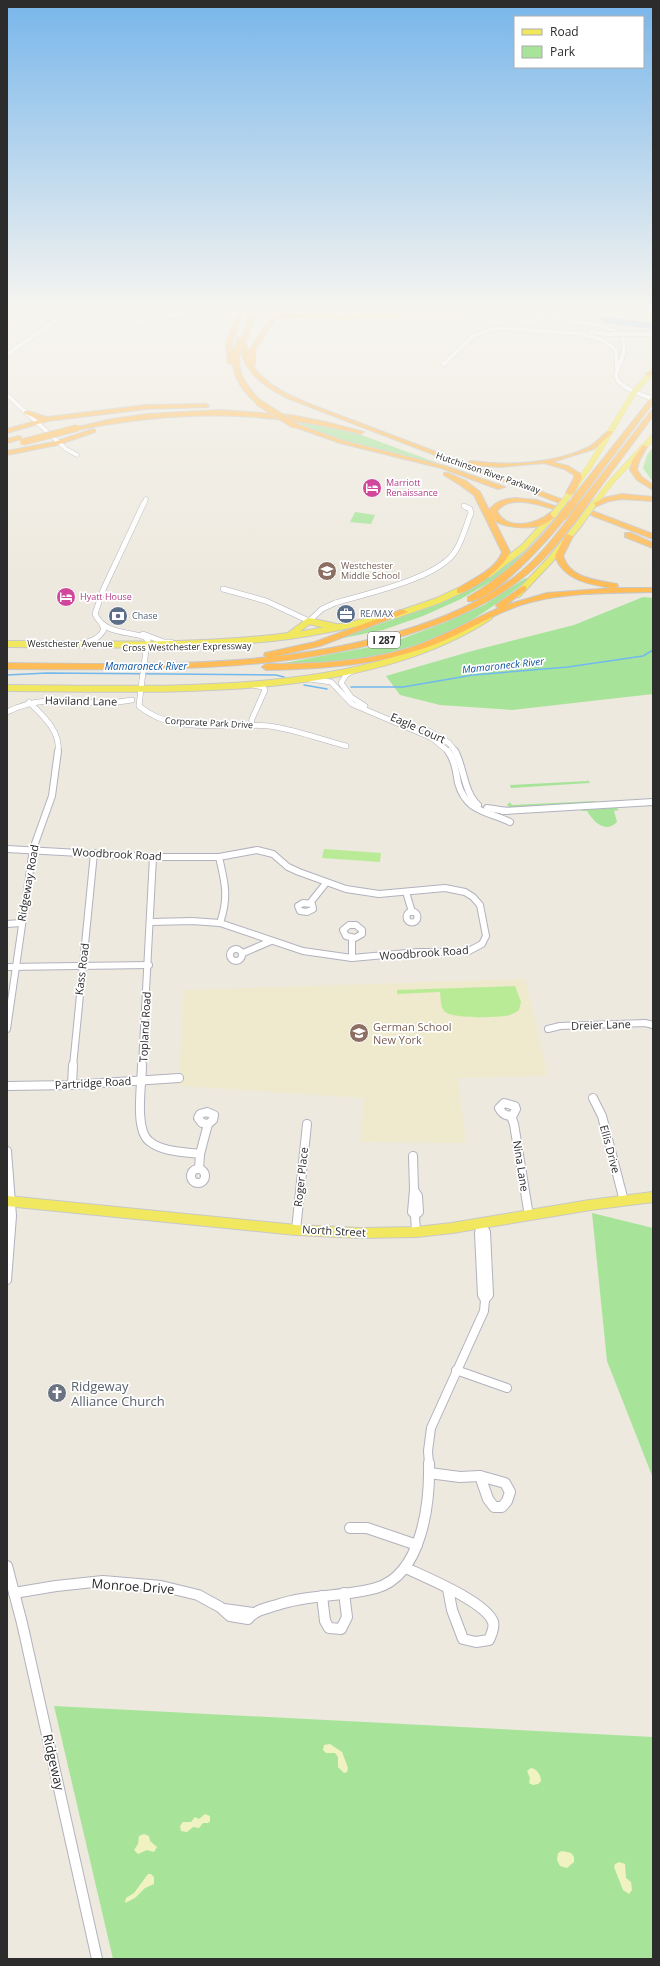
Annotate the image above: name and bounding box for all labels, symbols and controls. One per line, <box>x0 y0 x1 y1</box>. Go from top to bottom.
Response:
legend <box>514 16 644 68</box>
text: Road <box>550 23 579 40</box>
text: Park <box>550 43 576 60</box>
street label: Hutchinson River Parkway <box>434 449 542 497</box>
place label: Marriott Renaissance <box>386 476 438 499</box>
hotel icon: Marriott Renaissance <box>361 477 383 499</box>
place label: Westchester Middle School <box>341 559 400 582</box>
school or university icon: Westchester Middle School <box>316 560 338 582</box>
hotel icon: Hyatt House <box>55 586 77 608</box>
place label: Hyatt House <box>80 590 132 603</box>
office icon: RE/MAX <box>335 603 357 625</box>
bank icon: Chase <box>107 605 129 627</box>
place label: RE/MAX <box>360 607 394 620</box>
place label: Chase <box>132 609 158 622</box>
road number: I 287 <box>368 632 400 648</box>
street label: Westchester Avenue <box>27 637 113 650</box>
street label: Cross Westchester Expressway <box>122 639 252 654</box>
water label: Mamaroneck River <box>461 654 546 676</box>
water label: Mamaroneck River <box>105 659 188 673</box>
street label: Haviland Lane <box>45 692 117 709</box>
street label: Eagle Court <box>388 709 448 746</box>
street label: Corporate Park Drive <box>165 714 253 731</box>
street label: Ridgeway Road <box>13 843 42 922</box>
street label: Woodbrook Road <box>72 844 162 863</box>
street label: Kass Road <box>71 942 92 996</box>
street label: Woodbrook Road <box>379 942 469 963</box>
street label: Topland Road <box>135 991 154 1063</box>
street label: Dreier Lane <box>571 1016 631 1033</box>
place label: German School New York <box>373 1019 452 1047</box>
school or university icon: German School New York <box>348 1022 370 1044</box>
street label: Partridge Road <box>54 1073 132 1092</box>
street label: Ellis Drive <box>597 1123 624 1175</box>
street label: Nina Lane <box>510 1139 533 1193</box>
street label: Roger Place <box>290 1146 311 1208</box>
street label: North Street <box>302 1221 366 1240</box>
place label: Ridgeway Alliance Church <box>71 1377 165 1410</box>
church icon: Ridgeway Alliance Church <box>46 1382 68 1404</box>
street label: Monroe Drive <box>91 1574 175 1598</box>
street label: Ridgeway <box>39 1732 69 1792</box>

